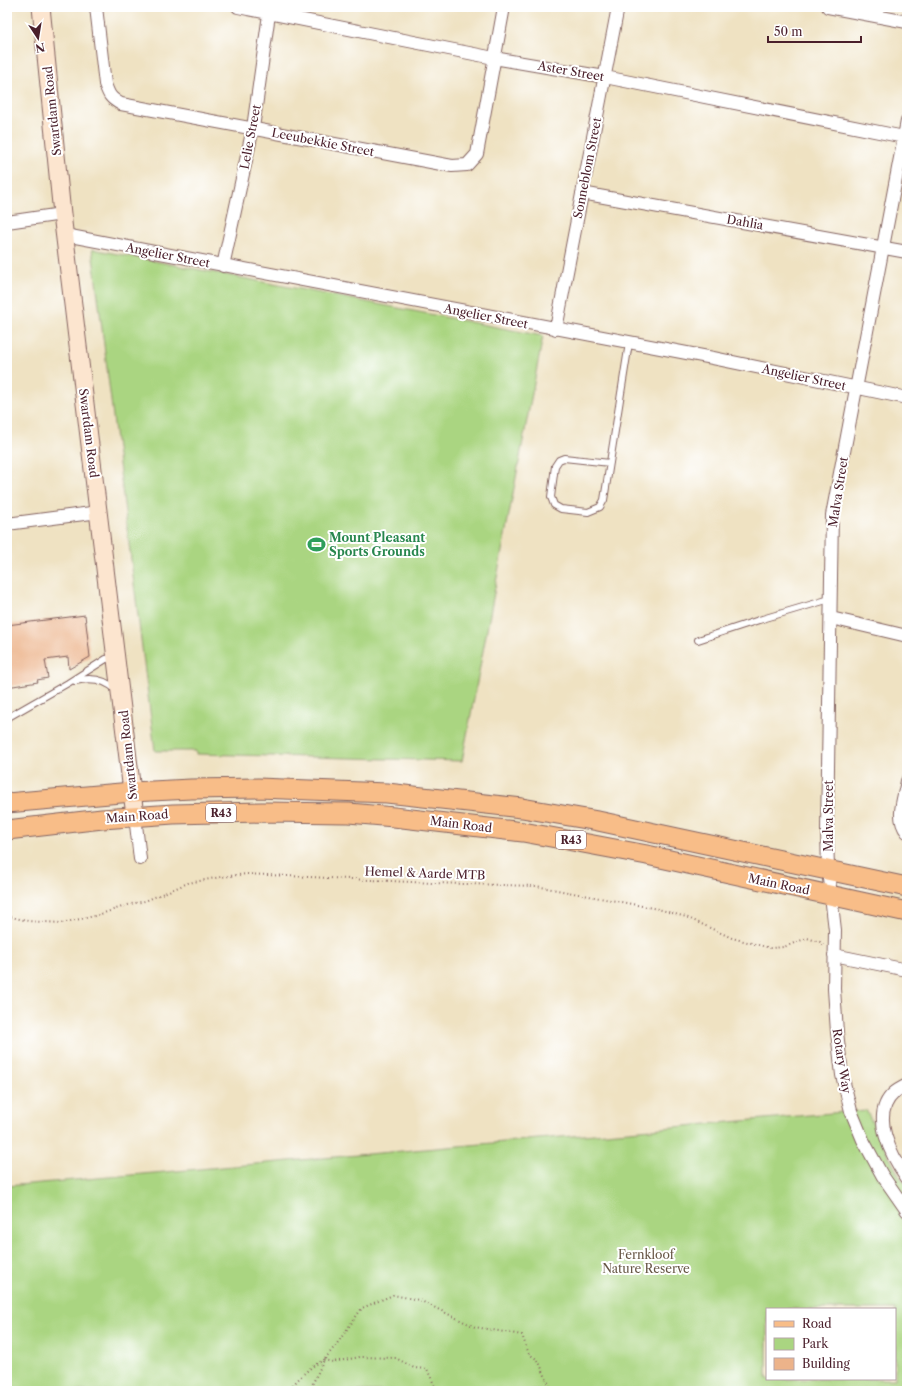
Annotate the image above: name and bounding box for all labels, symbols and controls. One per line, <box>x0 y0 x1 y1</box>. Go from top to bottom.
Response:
north arrow <box>18 18 58 58</box>
scale bar <box>768 18 861 44</box>
text: 50 m <box>774 24 803 39</box>
text: N <box>34 40 46 56</box>
street label: Aster Street <box>536 58 606 84</box>
street label: Swartdam Road <box>40 65 64 157</box>
street label: Lelie Street <box>236 103 264 171</box>
street label: Sonneblom Street <box>570 115 604 220</box>
street label: Leeubekkie Street <box>270 125 376 159</box>
street label: Dahlia <box>725 211 765 233</box>
street label: Angelier Street <box>124 239 212 271</box>
street label: Angelier Street <box>442 300 530 332</box>
street label: Angelier Street <box>760 361 848 393</box>
street label: Swartdam Road <box>76 387 102 479</box>
street label: Malva Street <box>825 455 851 528</box>
place label: Mount Pleasant Sports Grounds <box>329 530 425 559</box>
sports icon: Mount Pleasant Sports Grounds <box>306 534 326 554</box>
street label: Swartdam Road <box>116 709 140 801</box>
street label: Malva Street <box>821 780 836 852</box>
road number: R43 <box>206 804 236 822</box>
street label: Main Road <box>105 806 169 826</box>
street label: Main Road <box>429 813 494 835</box>
road number: R43 <box>556 831 586 849</box>
street label: Hemel & Aarde MTB <box>364 863 486 883</box>
street label: Main Road <box>747 870 812 898</box>
street label: Rotary Way <box>829 1027 855 1095</box>
park label: Fernkloof Nature Reserve <box>602 1247 690 1276</box>
legend <box>766 1308 896 1380</box>
text: Road <box>802 1316 832 1331</box>
text: Park <box>802 1336 829 1351</box>
text: Building <box>802 1356 850 1371</box>

